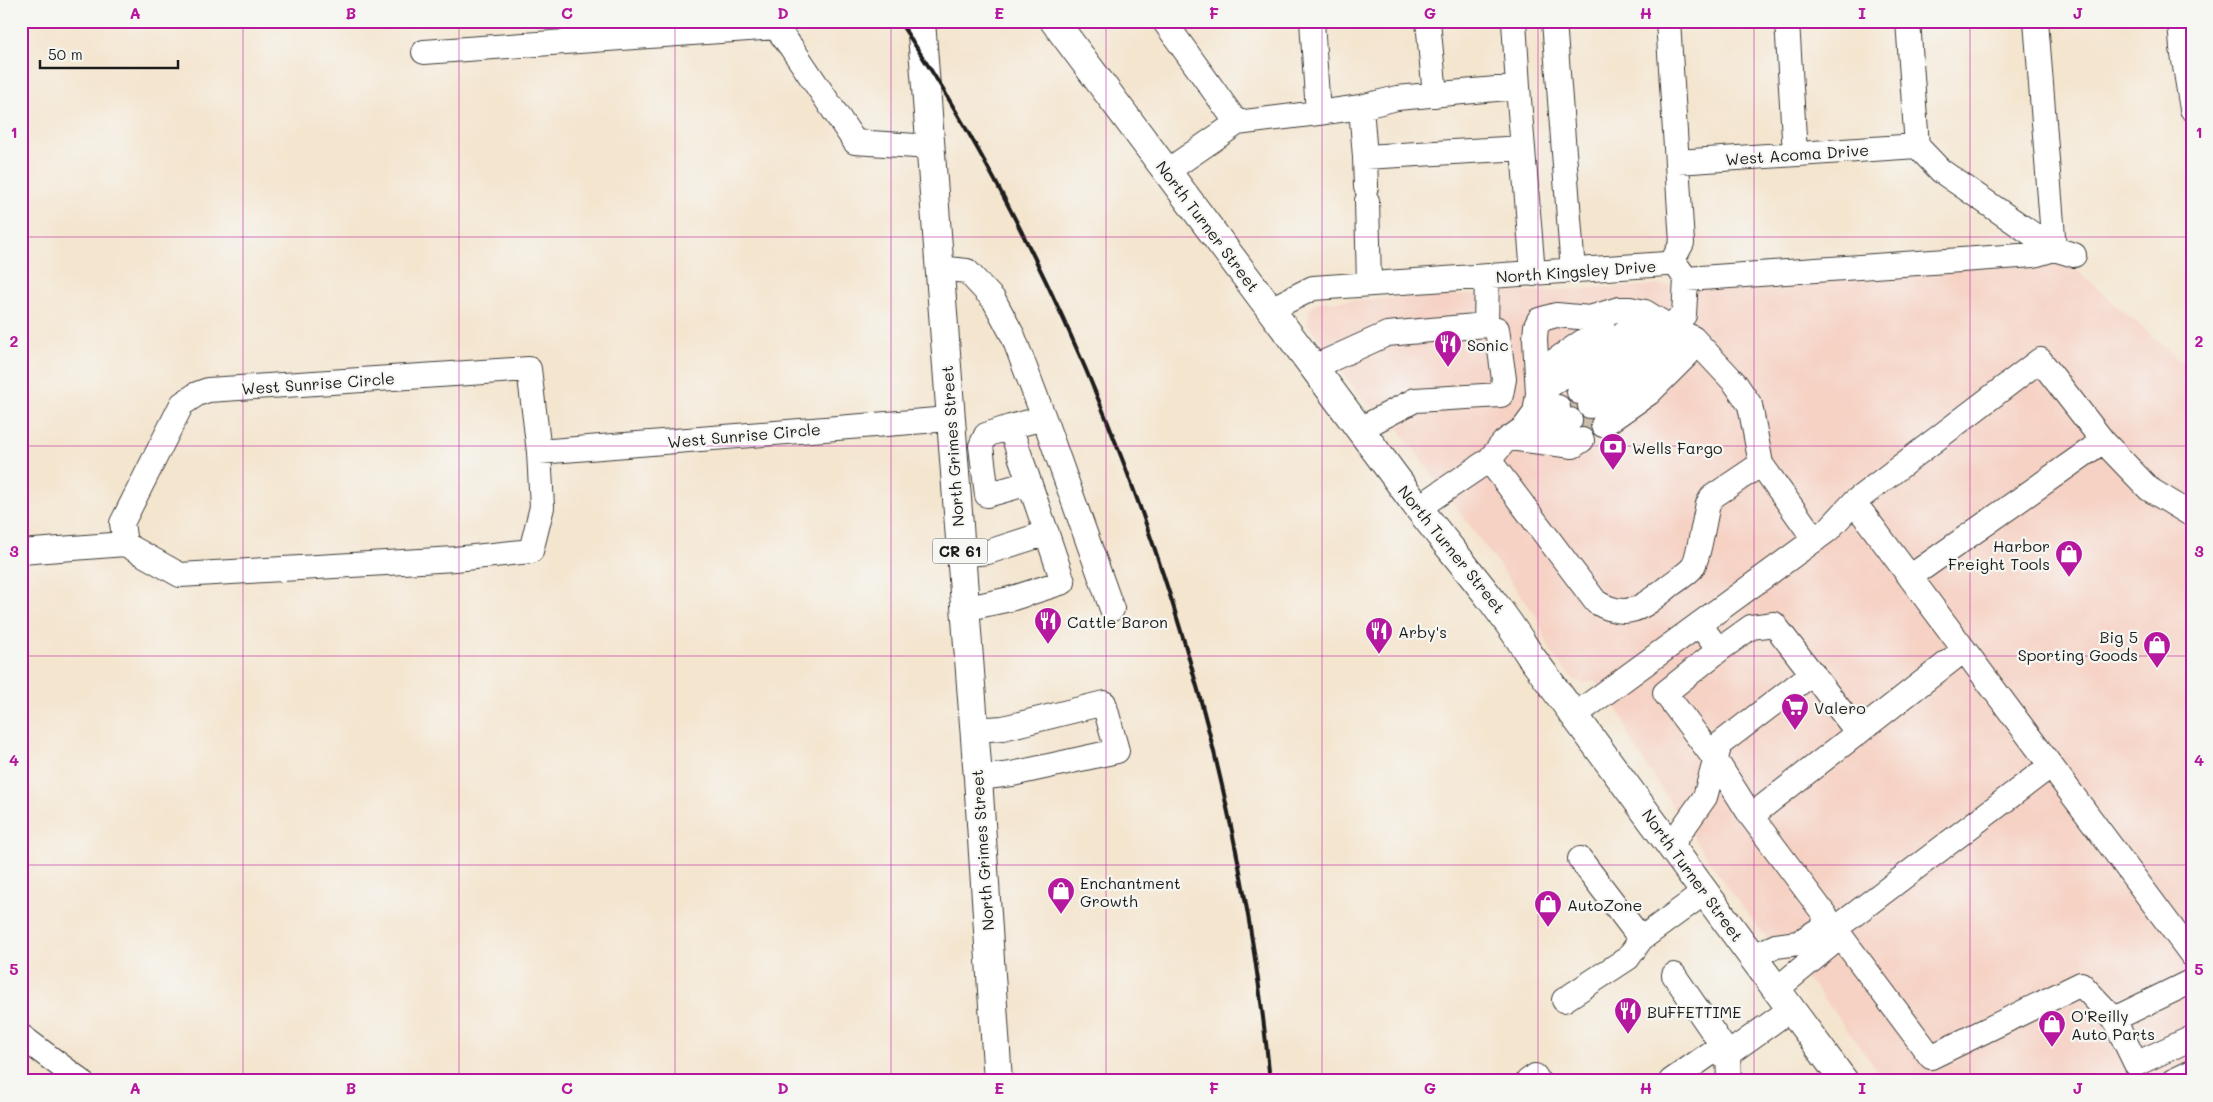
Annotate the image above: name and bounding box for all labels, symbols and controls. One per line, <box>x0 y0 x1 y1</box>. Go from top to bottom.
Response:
text: A <box>129 2 141 23</box>
text: B <box>346 2 356 23</box>
text: C <box>561 2 573 23</box>
text: D <box>777 2 789 23</box>
text: E <box>994 2 1004 23</box>
text: F <box>1209 2 1219 23</box>
text: G <box>1424 2 1436 23</box>
text: H <box>1640 2 1652 23</box>
text: I <box>1858 2 1866 23</box>
text: J <box>2073 2 2083 23</box>
scale bar <box>40 38 178 70</box>
text: 50 m <box>48 44 83 64</box>
text: 1 <box>10 121 18 142</box>
text: 1 <box>2195 121 2203 142</box>
street label: West Acoma Drive <box>1724 139 1870 169</box>
street label: North Turner Street <box>1152 156 1264 296</box>
street label: North Kingsley Drive <box>1495 255 1657 287</box>
restaurant icon: Sonic <box>1433 329 1463 368</box>
text: 2 <box>10 330 19 351</box>
text: 2 <box>2195 330 2204 351</box>
place label: Sonic <box>1467 334 1509 355</box>
street label: North Grimes Street <box>936 365 968 527</box>
street label: West Sunrise Circle <box>240 367 396 399</box>
street label: West Sunrise Circle <box>666 418 822 452</box>
bank icon: Wells Fargo <box>1598 432 1628 471</box>
place label: Wells Fargo <box>1632 437 1723 458</box>
street label: North Turner Street <box>1394 481 1510 617</box>
place label: Harbor Freight Tools <box>1948 535 2050 574</box>
road number: CR 61 <box>932 538 988 564</box>
shop icon: Harbor Freight Tools <box>2054 539 2084 578</box>
text: 3 <box>9 540 19 561</box>
text: 3 <box>2194 540 2204 561</box>
restaurant icon: Cattle Baron <box>1033 606 1063 645</box>
place label: Cattle Baron <box>1067 611 1168 632</box>
restaurant icon: Arby's <box>1364 616 1394 655</box>
place label: Arby's <box>1398 621 1447 642</box>
place label: Big 5 Sporting Goods <box>2018 626 2138 665</box>
shop icon: Big 5 Sporting Goods <box>2142 630 2172 669</box>
supermarket icon: Valero <box>1780 692 1810 731</box>
place label: Valero <box>1814 697 1866 718</box>
text: 4 <box>9 749 19 770</box>
text: 4 <box>2194 749 2204 770</box>
street label: North Grimes Street <box>966 769 998 931</box>
street label: North Turner Street <box>1638 804 1748 946</box>
place label: Enchantment Growth <box>1080 872 1181 911</box>
shop icon: Enchantment Growth <box>1046 876 1076 915</box>
shop icon: AutoZone <box>1533 889 1563 928</box>
place label: AutoZone <box>1567 894 1642 915</box>
text: 5 <box>9 958 19 979</box>
text: 5 <box>2194 958 2204 979</box>
restaurant icon: BUFFETTIME <box>1613 996 1643 1035</box>
place label: BUFFETTIME <box>1647 1001 1741 1022</box>
place label: O'Reilly Auto Parts <box>2071 1005 2155 1044</box>
shop icon: O'Reilly Auto Parts <box>2037 1009 2067 1048</box>
text: A <box>129 1077 141 1098</box>
text: B <box>346 1077 356 1098</box>
text: C <box>561 1077 573 1098</box>
text: D <box>777 1077 789 1098</box>
text: E <box>994 1077 1004 1098</box>
text: F <box>1209 1077 1219 1098</box>
text: G <box>1424 1077 1436 1098</box>
text: H <box>1640 1077 1652 1098</box>
text: I <box>1858 1077 1866 1098</box>
text: J <box>2073 1077 2083 1098</box>

